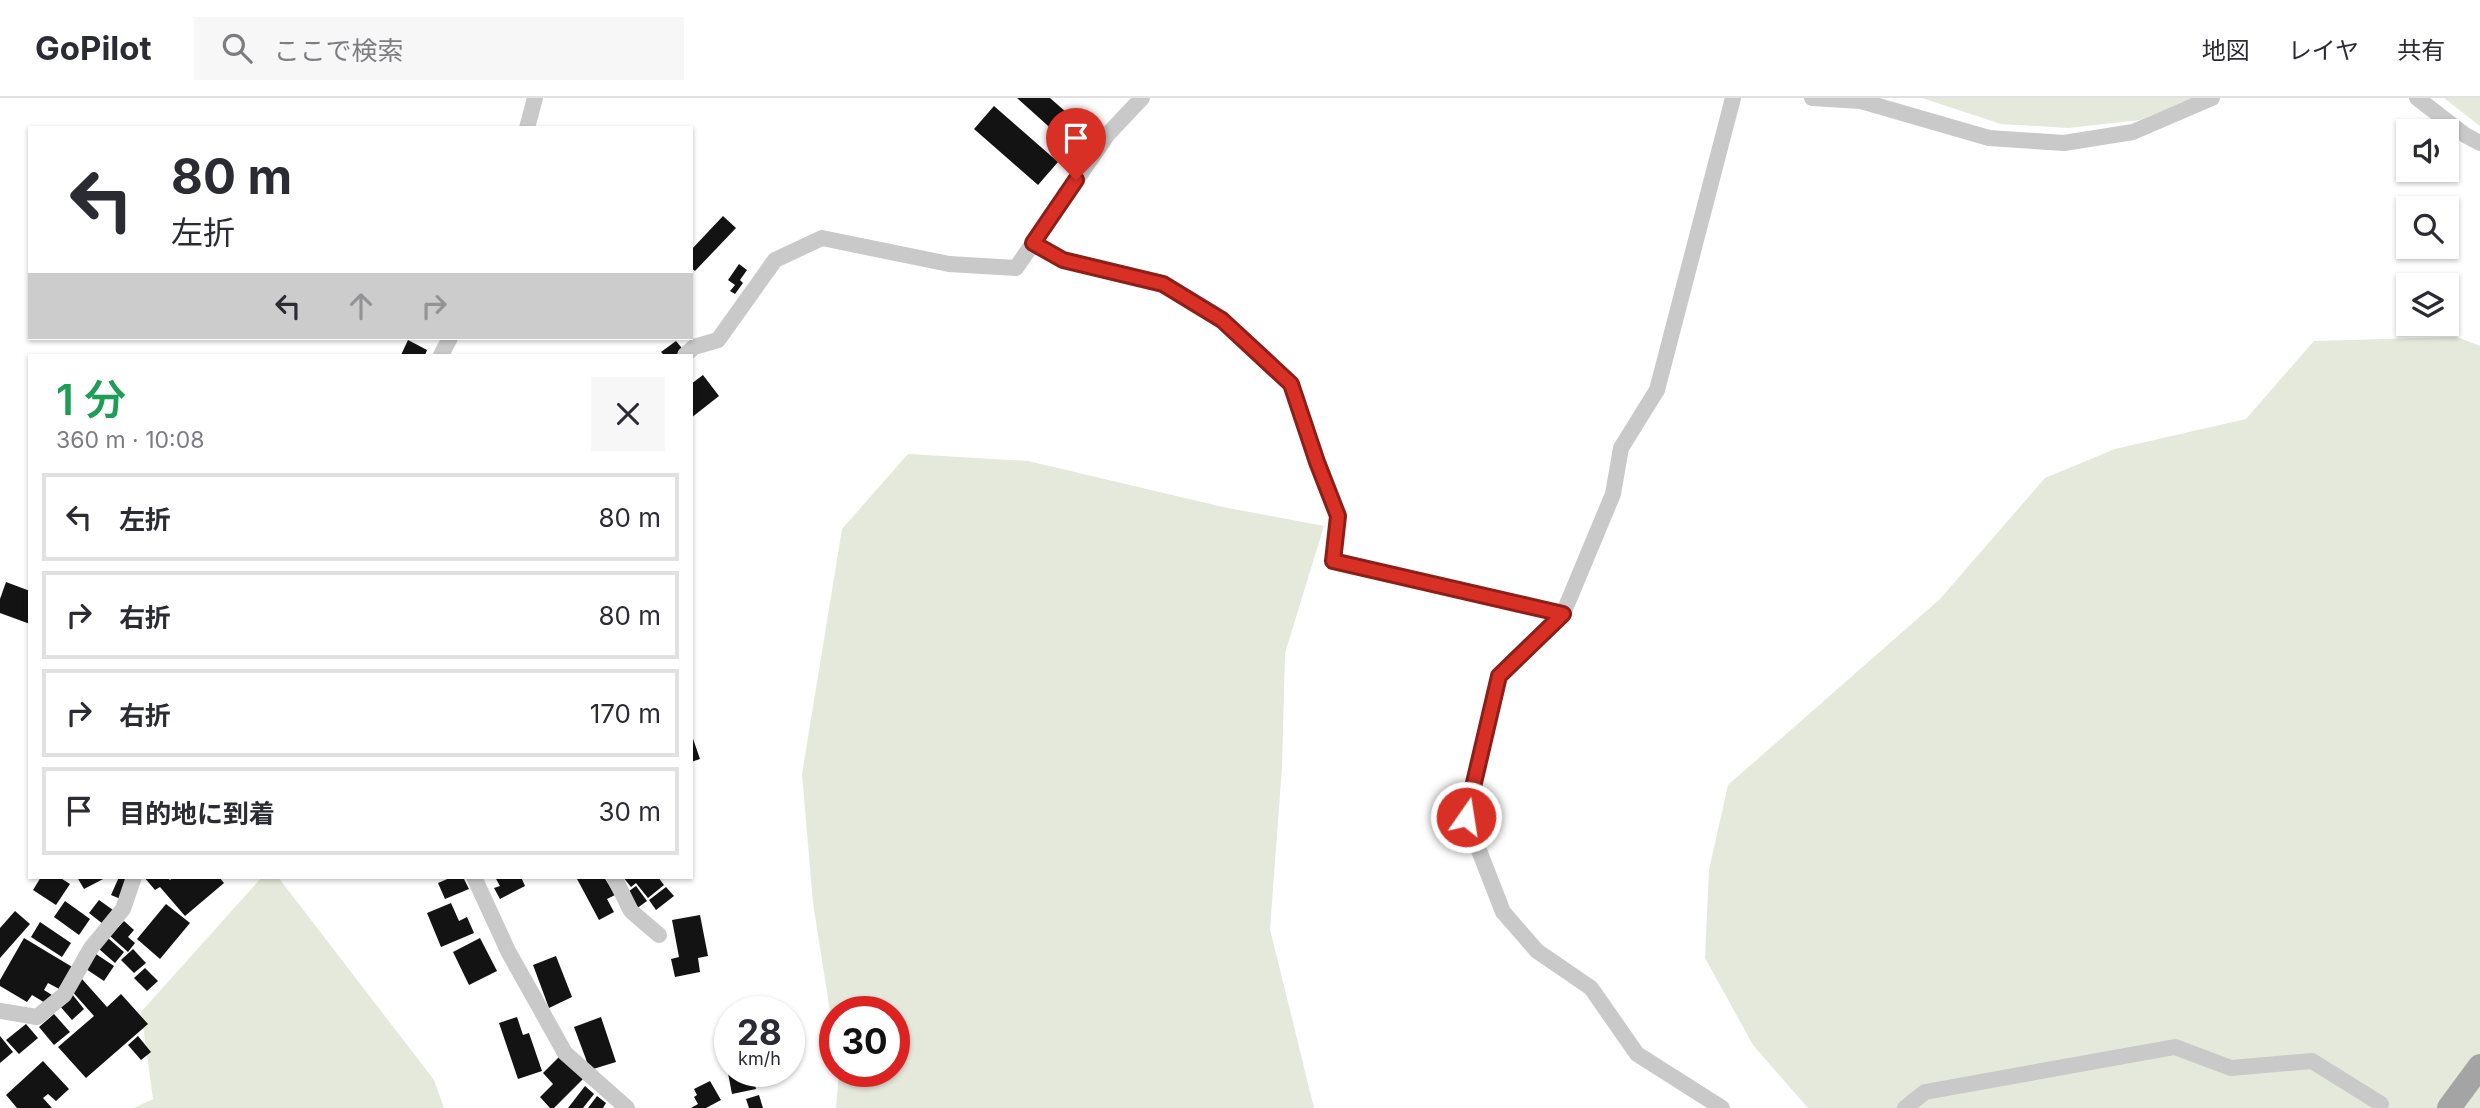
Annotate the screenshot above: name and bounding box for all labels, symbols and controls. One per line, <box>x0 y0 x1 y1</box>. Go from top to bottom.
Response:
search box <box>194 17 684 80</box>
text: GoPilot <box>35 28 152 68</box>
icon: search <box>218 29 256 67</box>
text: ここで検索 <box>274 35 404 66</box>
text: 地図 <box>2202 36 2250 65</box>
text: レイヤ <box>2288 36 2359 65</box>
text: 共有 <box>2397 36 2445 65</box>
pin <box>1046 108 1106 180</box>
icon: arrive <box>1057 119 1095 157</box>
map controls <box>2396 119 2459 336</box>
button: sound <box>2396 119 2459 182</box>
text: 80 m <box>171 147 292 206</box>
icon: left <box>56 154 147 245</box>
button: search <box>2396 196 2459 259</box>
text: 左折 <box>171 213 235 252</box>
button: layers <box>2396 273 2459 336</box>
icon: left <box>269 287 307 325</box>
icon: ahead <box>342 287 380 325</box>
icon: right <box>415 287 453 325</box>
text: 1 分 <box>56 374 126 425</box>
button: close <box>591 377 665 451</box>
text: 360 m · 10:08 <box>56 426 204 454</box>
icon: left <box>60 498 98 536</box>
text: 80 m <box>598 502 661 533</box>
text: 左折 <box>119 504 171 535</box>
icon: right <box>60 596 98 634</box>
text: 80 m <box>598 600 661 631</box>
text: 右折 <box>119 602 171 633</box>
icon: right <box>60 694 98 732</box>
text: 170 m <box>590 698 661 729</box>
text: 右折 <box>119 700 171 731</box>
position arrow <box>1429 780 1503 854</box>
icon: arrive <box>60 792 98 830</box>
text: 30 m <box>598 796 661 827</box>
text: 目的地に到着 <box>119 798 275 829</box>
speed limit sign: 30 <box>819 996 910 1087</box>
text: 28 <box>737 1011 782 1053</box>
text: km/h <box>738 1048 781 1069</box>

